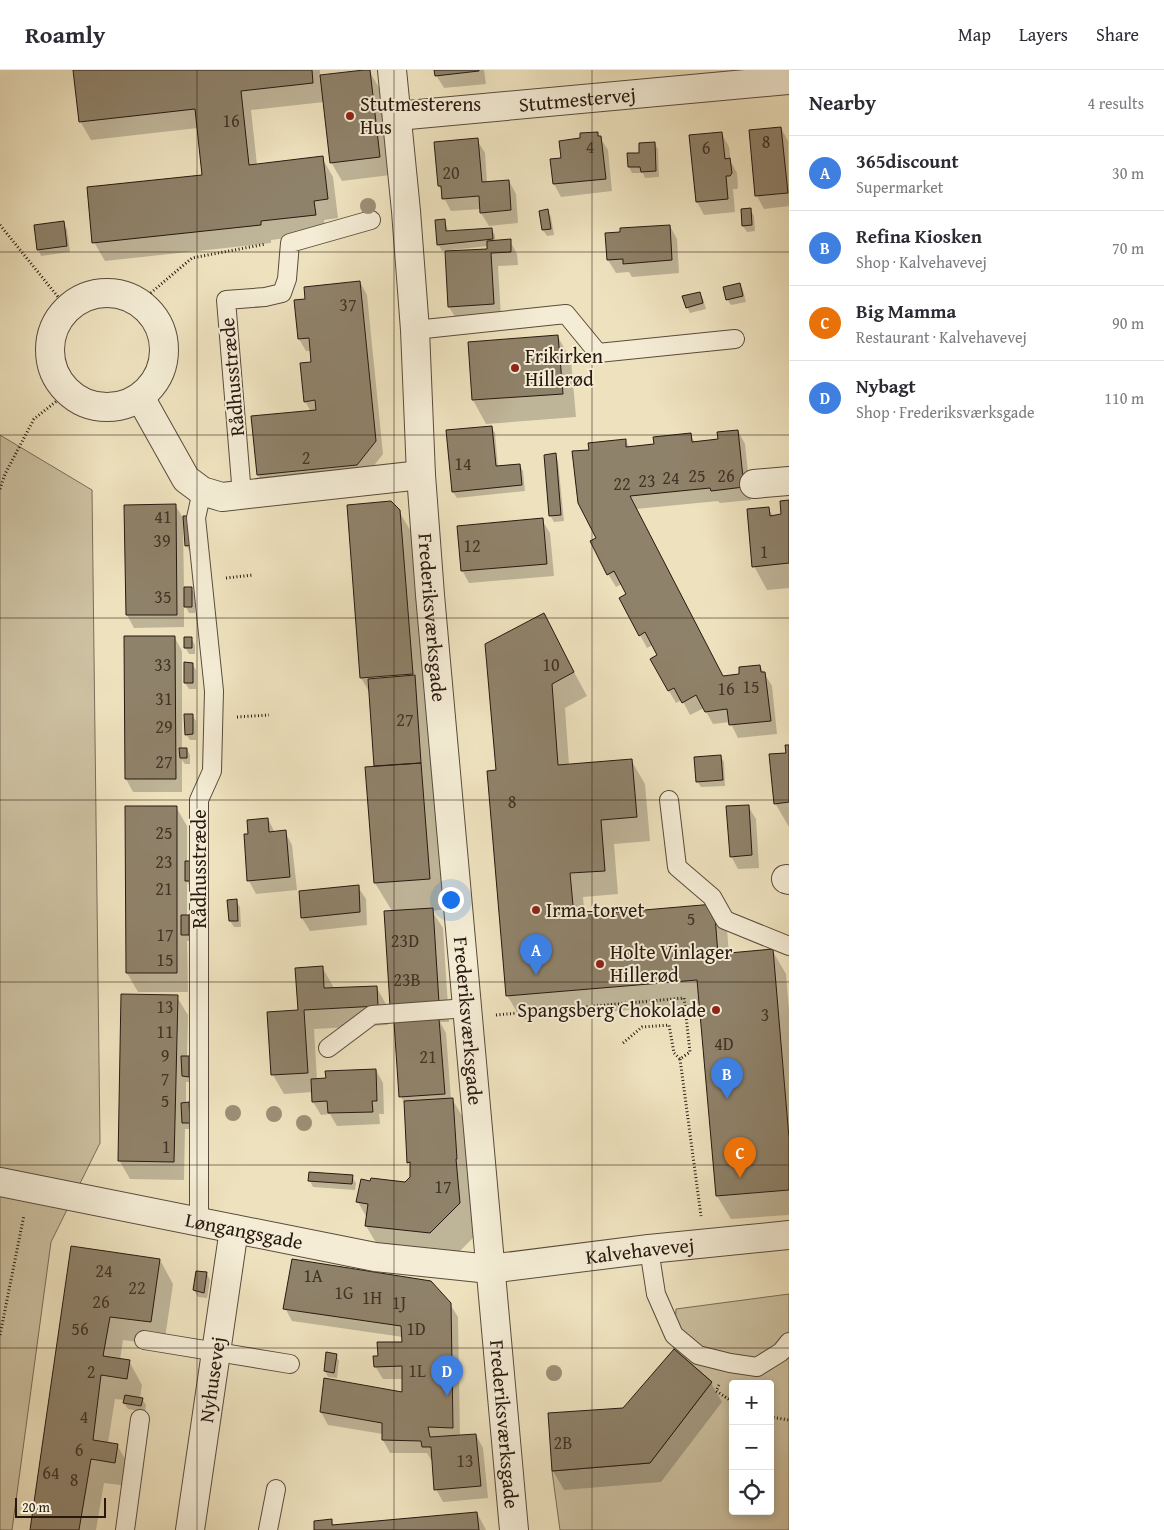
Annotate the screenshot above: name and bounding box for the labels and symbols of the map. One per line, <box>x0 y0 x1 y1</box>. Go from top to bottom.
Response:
street label: Stutmestervej <box>517 79 637 119</box>
place label: Stutmesterens Hus <box>360 89 481 141</box>
house number: 16 <box>222 107 240 134</box>
marker: Stutmesterens Hus <box>344 110 356 122</box>
house number: 8 <box>762 128 770 155</box>
house number: 4 <box>586 133 594 160</box>
house number: 6 <box>702 134 710 161</box>
house number: 20 <box>442 159 460 186</box>
house number: 37 <box>339 291 357 318</box>
street label: Rådhusstræde <box>212 316 251 438</box>
place label: Frikirken Hillerød <box>525 341 603 393</box>
marker: Frikirken Hillerød <box>509 362 521 374</box>
house number: 2 <box>302 444 310 471</box>
house number: 14 <box>454 450 472 477</box>
house number: 25 <box>688 462 706 489</box>
house number: 26 <box>717 462 735 489</box>
house number: 24 <box>662 464 680 491</box>
house number: 23 <box>638 467 656 494</box>
house number: 22 <box>613 470 631 497</box>
house number: 41 <box>154 503 172 530</box>
house number: 39 <box>153 527 171 554</box>
street label: Frederiksværksgade <box>411 532 455 703</box>
house number: 12 <box>463 532 481 559</box>
house number: 1 <box>760 538 768 565</box>
house number: 35 <box>154 583 172 610</box>
house number: 33 <box>154 651 172 678</box>
house number: 10 <box>542 651 560 678</box>
house number: 15 <box>742 673 760 700</box>
house number: 16 <box>717 675 735 702</box>
house number: 31 <box>155 685 173 712</box>
house number: 27 <box>396 706 414 733</box>
house number: 29 <box>155 713 173 740</box>
house number: 27 <box>155 748 173 775</box>
house number: 8 <box>508 788 516 815</box>
street label: Rådhusstræde <box>184 809 213 929</box>
house number: 25 <box>155 819 173 846</box>
house number: 23 <box>155 848 173 875</box>
house number: 21 <box>155 875 173 902</box>
your location <box>438 887 464 913</box>
place label: Irma-torvet <box>546 895 645 924</box>
marker: Irma-torvet <box>530 904 542 916</box>
house number: 5 <box>687 905 695 932</box>
house number: 17 <box>156 921 174 948</box>
house number: 23D <box>391 927 419 954</box>
pin: A <box>520 934 552 975</box>
street label: Frederiksværksgade <box>447 935 491 1106</box>
place label: Holte Vinlager Hillerød <box>610 937 733 989</box>
house number: 15 <box>156 946 174 973</box>
marker: Holte Vinlager Hillerød <box>594 958 606 970</box>
house number: 23B <box>393 966 421 993</box>
house number: 13 <box>156 993 174 1020</box>
place label: Spangsberg Chokolade <box>517 995 706 1024</box>
house number: 3 <box>761 1001 769 1028</box>
marker: Spangsberg Chokolade <box>710 1004 722 1016</box>
house number: 11 <box>156 1018 174 1045</box>
house number: 4D <box>714 1030 734 1057</box>
house number: 9 <box>161 1042 169 1069</box>
house number: 21 <box>419 1043 437 1070</box>
pin: B <box>711 1058 743 1099</box>
house number: 7 <box>161 1065 169 1092</box>
house number: 5 <box>161 1087 169 1114</box>
house number: 1 <box>162 1133 170 1160</box>
pin: C <box>724 1137 756 1178</box>
house number: 17 <box>434 1173 452 1200</box>
street label: Løngangsgade <box>183 1204 306 1256</box>
street label: Kalvehavevej <box>584 1230 696 1271</box>
house number: 24 <box>95 1257 113 1284</box>
house number: 1A <box>303 1262 323 1289</box>
house number: 22 <box>128 1274 146 1301</box>
house number: 1G <box>334 1279 354 1306</box>
house number: 1H <box>362 1284 382 1311</box>
house number: 26 <box>92 1288 110 1315</box>
house number: 1J <box>392 1289 406 1316</box>
house number: 56 <box>71 1315 89 1342</box>
house number: 1D <box>406 1315 426 1342</box>
street label: Nyhusevej <box>191 1335 232 1425</box>
street label: Frederiksværksgade <box>483 1339 527 1510</box>
pin: D <box>431 1355 463 1396</box>
house number: 1L <box>408 1357 426 1384</box>
house number: 2 <box>87 1358 95 1385</box>
house number: 4 <box>80 1403 88 1430</box>
house number: 2B <box>554 1429 572 1456</box>
house number: 6 <box>75 1436 83 1463</box>
house number: 13 <box>456 1447 474 1474</box>
house number: 64 <box>42 1459 60 1486</box>
house number: 8 <box>70 1466 78 1493</box>
scale bar <box>15 1495 106 1518</box>

